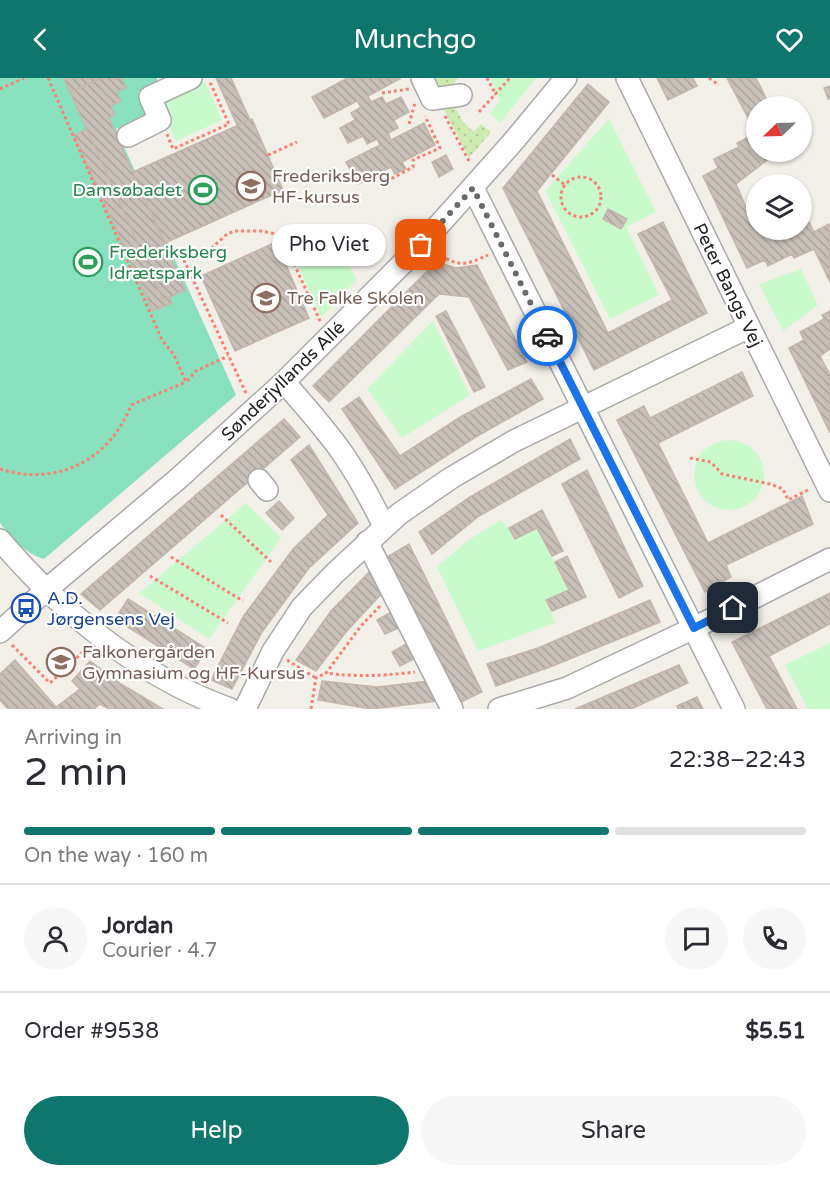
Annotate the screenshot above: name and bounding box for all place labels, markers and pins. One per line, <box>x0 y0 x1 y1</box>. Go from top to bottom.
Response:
place label: Frederiksberg HF-kursus <box>272 165 390 208</box>
school or university icon: Frederiksberg HF-kursus <box>235 170 267 202</box>
sports icon: Damsøbadet <box>187 174 219 206</box>
place label: Damsøbadet <box>73 179 182 201</box>
pin <box>395 219 446 270</box>
callout: Pho Viet <box>271 224 385 266</box>
place label: Frederiksberg Idrætspark <box>109 241 227 284</box>
sports icon: Frederiksberg Idrætspark <box>72 246 104 278</box>
school or university icon: Tre Falke Skolen <box>250 282 282 314</box>
place label: Tre Falke Skolen <box>287 287 424 309</box>
pin <box>707 582 758 633</box>
place label: A.D. Jørgensens Vej <box>47 587 175 630</box>
bus stop icon: A.D. Jørgensens Vej <box>10 592 42 624</box>
place label: Falkonergården Gymnasium og HF-Kursus <box>82 641 305 684</box>
school or university icon: Falkonergården Gymnasium og HF-Kursus <box>45 646 77 678</box>

